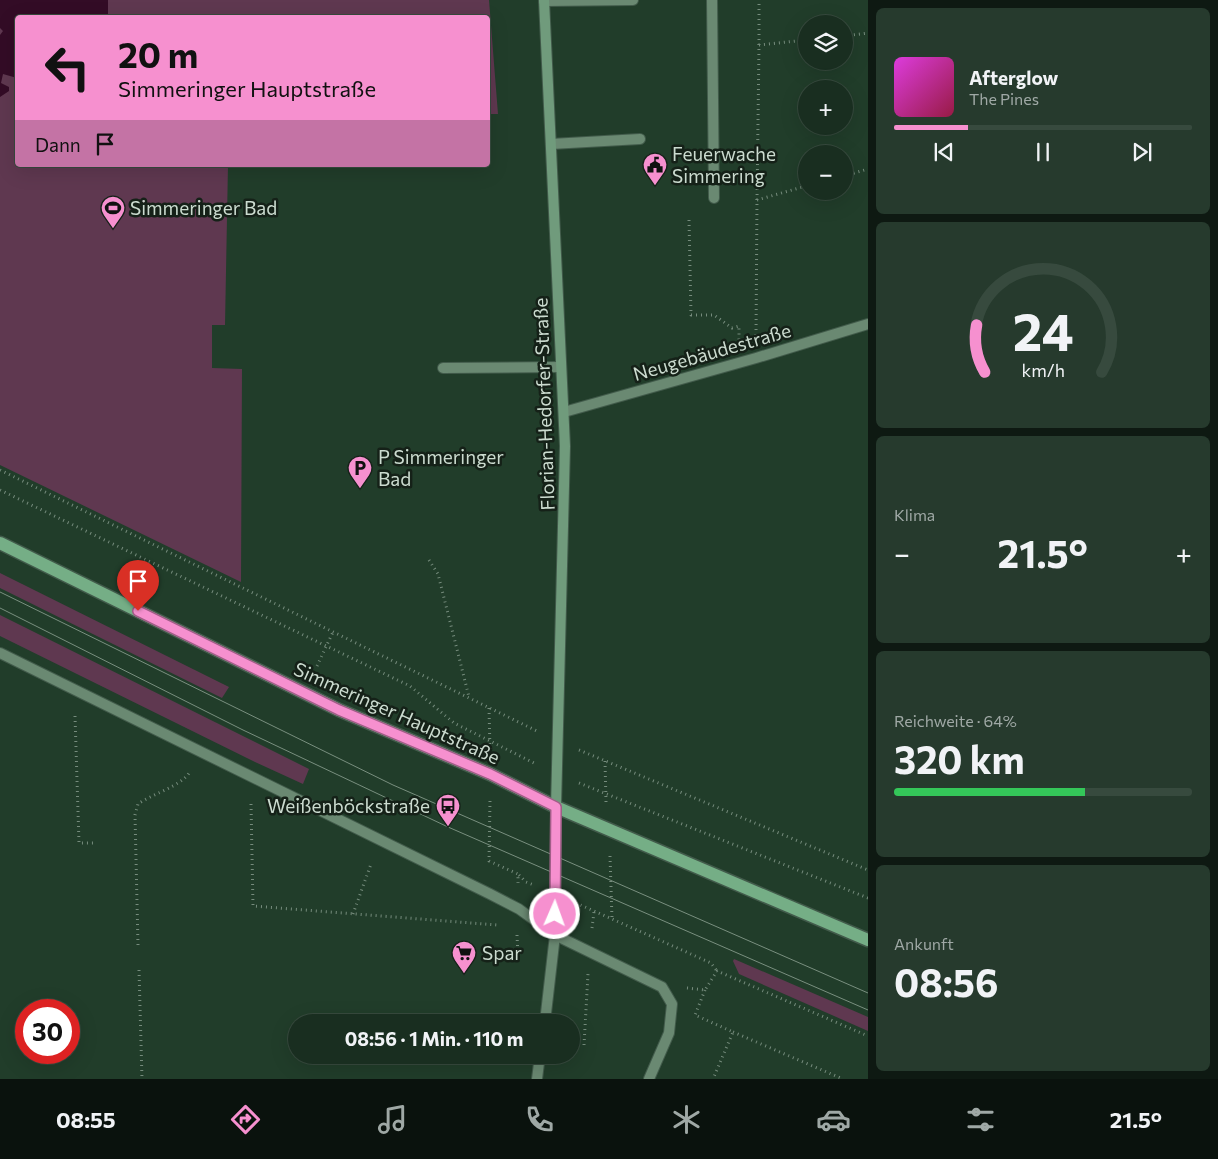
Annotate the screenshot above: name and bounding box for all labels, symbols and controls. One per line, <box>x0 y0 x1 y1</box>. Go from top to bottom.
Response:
map controls <box>798 15 853 200</box>
button: layers <box>798 15 853 70</box>
text: 20 m <box>118 32 198 75</box>
icon: left <box>35 35 100 100</box>
text: Afterglow <box>969 66 1058 89</box>
text: Simmeringer Hauptstraße <box>118 75 376 102</box>
button: + <box>798 80 853 135</box>
text: The Pines <box>969 89 1039 108</box>
icon: arrive <box>91 130 119 158</box>
text: Dann <box>35 133 81 156</box>
icon: previous <box>930 138 958 166</box>
icon: pause <box>1029 138 1057 166</box>
icon: next <box>1128 138 1156 166</box>
place label: Feuerwache Simmering <box>672 142 776 187</box>
button: − <box>798 145 853 200</box>
public building icon: Feuerwache Simmering <box>642 152 668 186</box>
sports icon: Simmeringer Bad <box>100 195 126 229</box>
place label: Simmeringer Bad <box>130 196 277 219</box>
street label: Florian-Hedorfer-Straße <box>528 297 559 511</box>
text: 24 <box>1013 298 1073 362</box>
street label: Neugebäudestraße <box>630 318 793 385</box>
text: km/h <box>1021 359 1065 381</box>
place label: P Simmeringer Bad <box>378 445 504 490</box>
parking icon: P Simmeringer Bad <box>347 455 373 489</box>
text: Klima <box>894 505 935 524</box>
text: 21.5° <box>998 529 1088 576</box>
text: − <box>894 536 910 570</box>
text: + <box>1176 536 1192 570</box>
pin <box>117 560 159 611</box>
icon: arrive <box>124 567 152 595</box>
street label: Simmeringer Hauptstraße <box>291 657 504 768</box>
text: Reichweite · 64% <box>894 711 1017 730</box>
text: 320 km <box>894 735 1025 782</box>
bus stop icon: Weißenböckstraße <box>435 793 461 827</box>
place label: Weißenböckstraße <box>267 794 430 817</box>
position arrow <box>528 887 580 939</box>
text: Ankunft <box>894 934 954 953</box>
supermarket icon: Spar <box>451 940 477 974</box>
place label: Spar <box>482 941 522 964</box>
text: 08:56 <box>894 958 998 1005</box>
speed limit sign: 30 <box>15 999 80 1064</box>
text: 08:56 · 1 Min. · 110 m <box>345 1027 523 1050</box>
icon: directions <box>228 1102 263 1137</box>
icon: music <box>375 1102 410 1137</box>
icon: phone <box>522 1102 557 1137</box>
icon: climate <box>669 1102 704 1137</box>
icon: car <box>816 1102 851 1137</box>
icon: filters <box>963 1102 998 1137</box>
text: 08:55 <box>56 1106 116 1133</box>
text: 21.5° <box>1110 1106 1162 1133</box>

